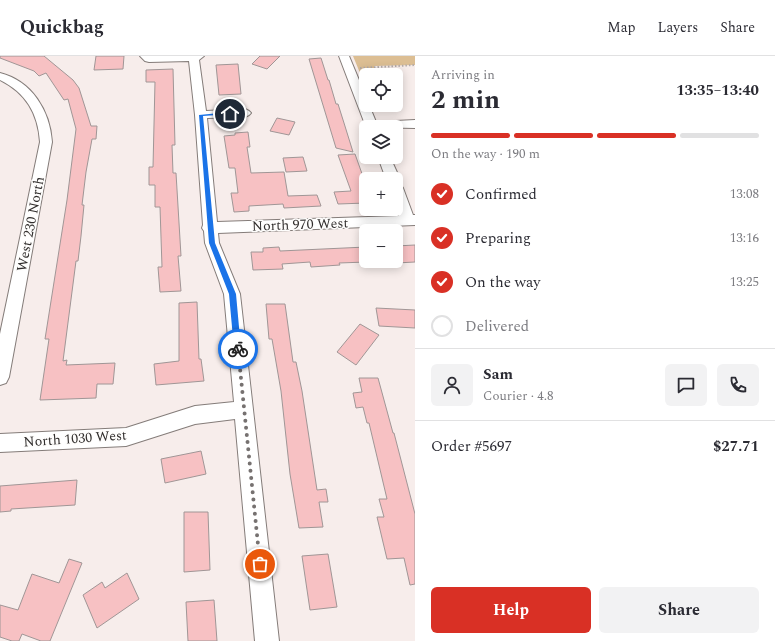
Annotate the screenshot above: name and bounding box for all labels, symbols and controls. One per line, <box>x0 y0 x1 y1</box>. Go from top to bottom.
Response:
text: Quickbag <box>20 13 104 42</box>
text: Map <box>607 17 636 38</box>
text: Layers <box>658 17 698 38</box>
text: Share <box>720 17 755 38</box>
text: Arriving in <box>431 65 495 85</box>
map controls <box>359 68 403 268</box>
button: locate <box>359 68 403 112</box>
text: 13:35–13:40 <box>676 79 759 102</box>
text: 2 min <box>431 80 500 120</box>
pin <box>213 97 247 131</box>
icon: home <box>219 103 241 125</box>
button: layers <box>359 120 403 164</box>
text: On the way · 190 m <box>431 144 540 164</box>
button: + <box>359 172 403 216</box>
street label: West 230 North <box>11 175 50 273</box>
icon: check <box>431 183 453 205</box>
text: Confirmed <box>465 183 537 206</box>
text: 13:08 <box>730 184 759 204</box>
street label: North 970 West <box>251 212 349 237</box>
button: − <box>359 224 403 268</box>
icon: check <box>431 227 453 249</box>
text: Preparing <box>465 227 531 250</box>
text: 13:16 <box>730 228 759 248</box>
icon: check <box>431 271 453 293</box>
text: On the way <box>465 271 540 294</box>
text: 13:25 <box>730 272 759 292</box>
text: Delivered <box>465 315 529 338</box>
courier <box>218 329 258 369</box>
icon: bike <box>227 338 249 360</box>
text: Sam <box>483 363 513 386</box>
button: person <box>431 364 473 406</box>
button: chat <box>665 364 707 406</box>
button: phone <box>717 364 759 406</box>
text: Courier · 4.8 <box>483 386 553 406</box>
street label: North 1030 West <box>23 424 127 453</box>
text: Order #5697 <box>431 435 512 458</box>
text: $27.71 <box>713 435 759 458</box>
pin <box>243 547 277 581</box>
icon: bag <box>249 553 271 575</box>
button: Help <box>431 587 591 633</box>
button: Share <box>599 587 759 633</box>

